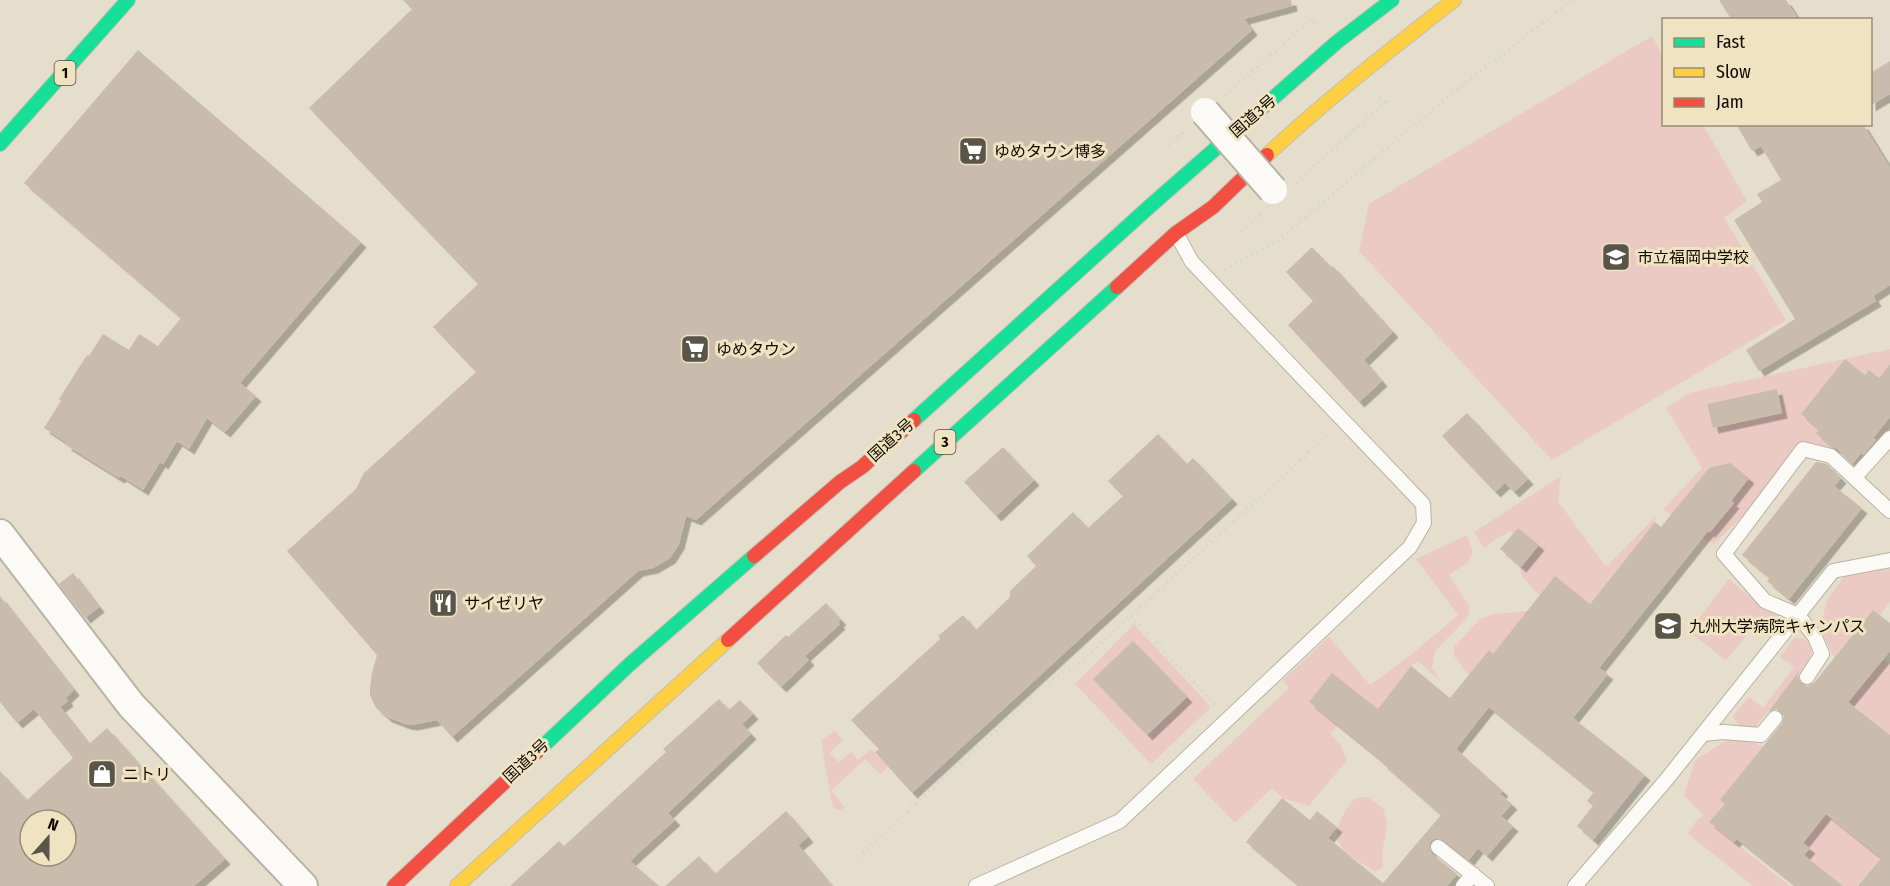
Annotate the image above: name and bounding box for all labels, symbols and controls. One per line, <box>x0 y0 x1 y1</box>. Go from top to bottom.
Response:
legend <box>1662 18 1872 126</box>
text: Fast <box>1716 31 1745 53</box>
road number: 1 <box>54 61 76 85</box>
text: Slow <box>1716 61 1751 83</box>
street label: 国道3号 <box>1226 91 1280 141</box>
text: Jam <box>1716 91 1744 113</box>
supermarket icon: ゆめタウン博多 <box>957 135 989 167</box>
place label: ゆめタウン博多 <box>994 142 1106 161</box>
school or university icon: 市立福岡中学校 <box>1600 241 1632 273</box>
place label: 市立福岡中学校 <box>1637 248 1749 267</box>
supermarket icon: ゆめタウン <box>679 333 711 365</box>
place label: ゆめタウン <box>716 340 796 359</box>
street label: 国道3号 <box>864 414 918 466</box>
road number: 3 <box>934 430 956 454</box>
restaurant icon: サイゼリヤ <box>427 587 459 619</box>
place label: サイゼリヤ <box>464 594 544 613</box>
school or university icon: 九州大学病院キャンパス <box>1652 610 1684 642</box>
place label: 九州大学病院キャンパス <box>1689 617 1865 636</box>
street label: 国道3号 <box>499 735 553 787</box>
shop icon: ニトリ <box>86 758 118 790</box>
place label: ニトリ <box>123 765 171 784</box>
north arrow <box>18 808 78 868</box>
text: N <box>45 814 61 835</box>

